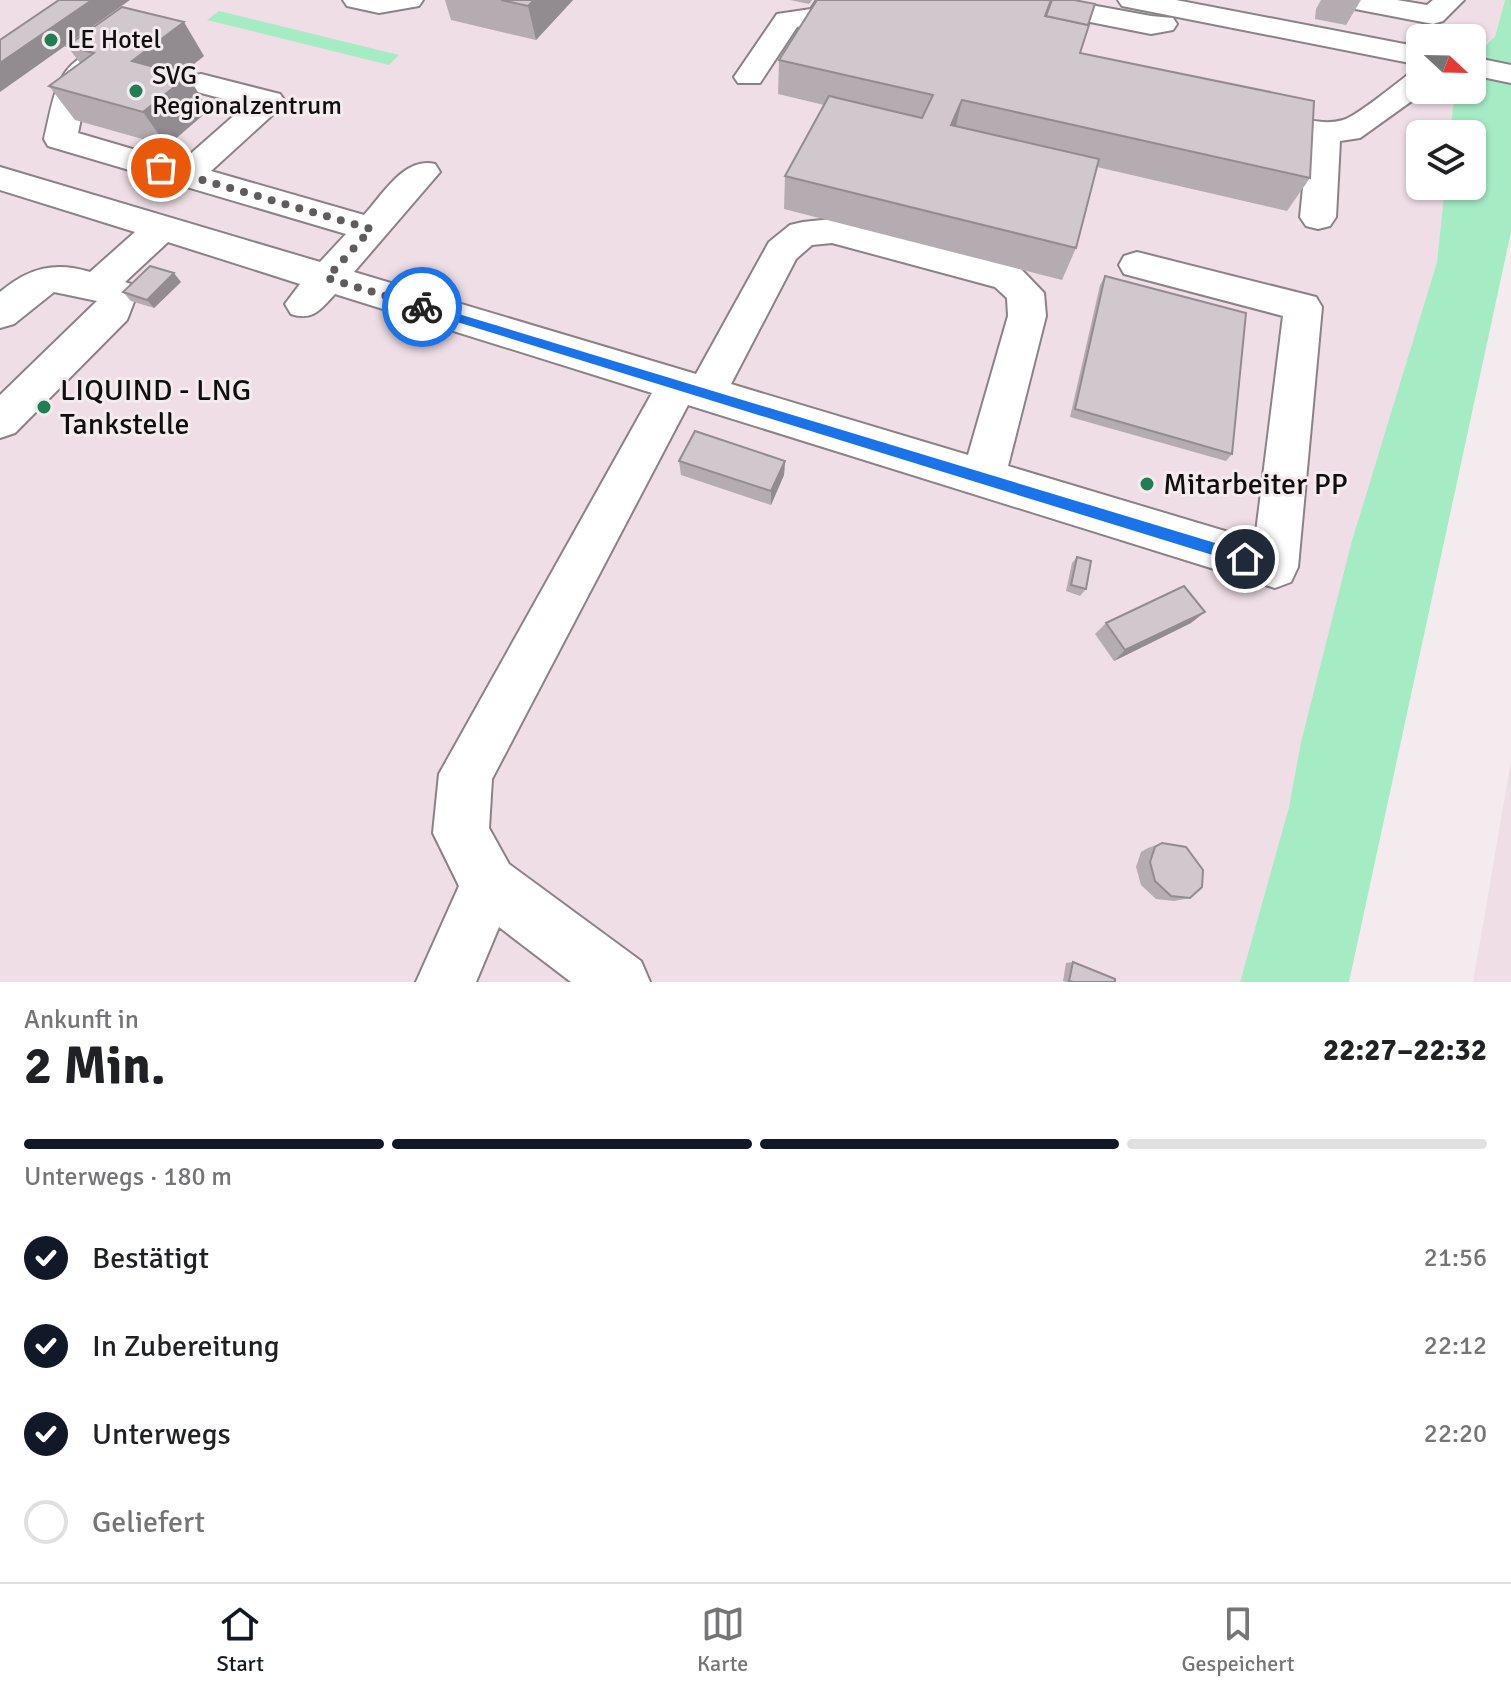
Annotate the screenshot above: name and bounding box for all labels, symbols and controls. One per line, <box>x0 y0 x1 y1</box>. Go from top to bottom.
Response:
place label: LE Hotel <box>67 24 161 56</box>
north arrow <box>1406 24 1486 104</box>
map controls <box>1406 24 1486 200</box>
marker: LE Hotel <box>42 31 60 49</box>
place label: SVG Regionalzentrum <box>152 60 342 122</box>
marker: SVG Regionalzentrum <box>127 82 145 100</box>
button: layers <box>1406 120 1486 200</box>
pin <box>127 134 195 202</box>
icon: bag <box>139 146 183 190</box>
courier <box>382 267 462 347</box>
icon: bike <box>400 285 444 329</box>
place label: LIQUIND - LNG Tankstelle <box>60 372 251 443</box>
marker: LIQUIND - LNG Tankstelle <box>35 398 53 416</box>
place label: Mitarbeiter PP <box>1163 466 1348 503</box>
marker: Mitarbeiter PP <box>1138 475 1156 493</box>
pin <box>1211 525 1279 593</box>
icon: home <box>1223 537 1267 581</box>
text: Ankunft in <box>24 1004 139 1036</box>
text: 22:27–22:32 <box>1323 1032 1487 1069</box>
text: 2 Min. <box>24 1034 166 1098</box>
text: Unterwegs · 180 m <box>24 1161 232 1193</box>
icon: check <box>24 1236 68 1280</box>
text: Bestätigt <box>92 1240 209 1277</box>
text: 21:56 <box>1424 1242 1487 1274</box>
icon: check <box>24 1324 68 1368</box>
text: In Zubereitung <box>92 1328 280 1365</box>
text: 22:12 <box>1424 1330 1487 1362</box>
icon: check <box>24 1412 68 1456</box>
text: Unterwegs <box>92 1416 231 1453</box>
text: 22:20 <box>1424 1418 1487 1450</box>
text: Geliefert <box>92 1504 205 1541</box>
tab: Start <box>217 1602 264 1677</box>
tab: Karte <box>697 1602 748 1677</box>
tab: Gespeichert <box>1181 1602 1294 1677</box>

